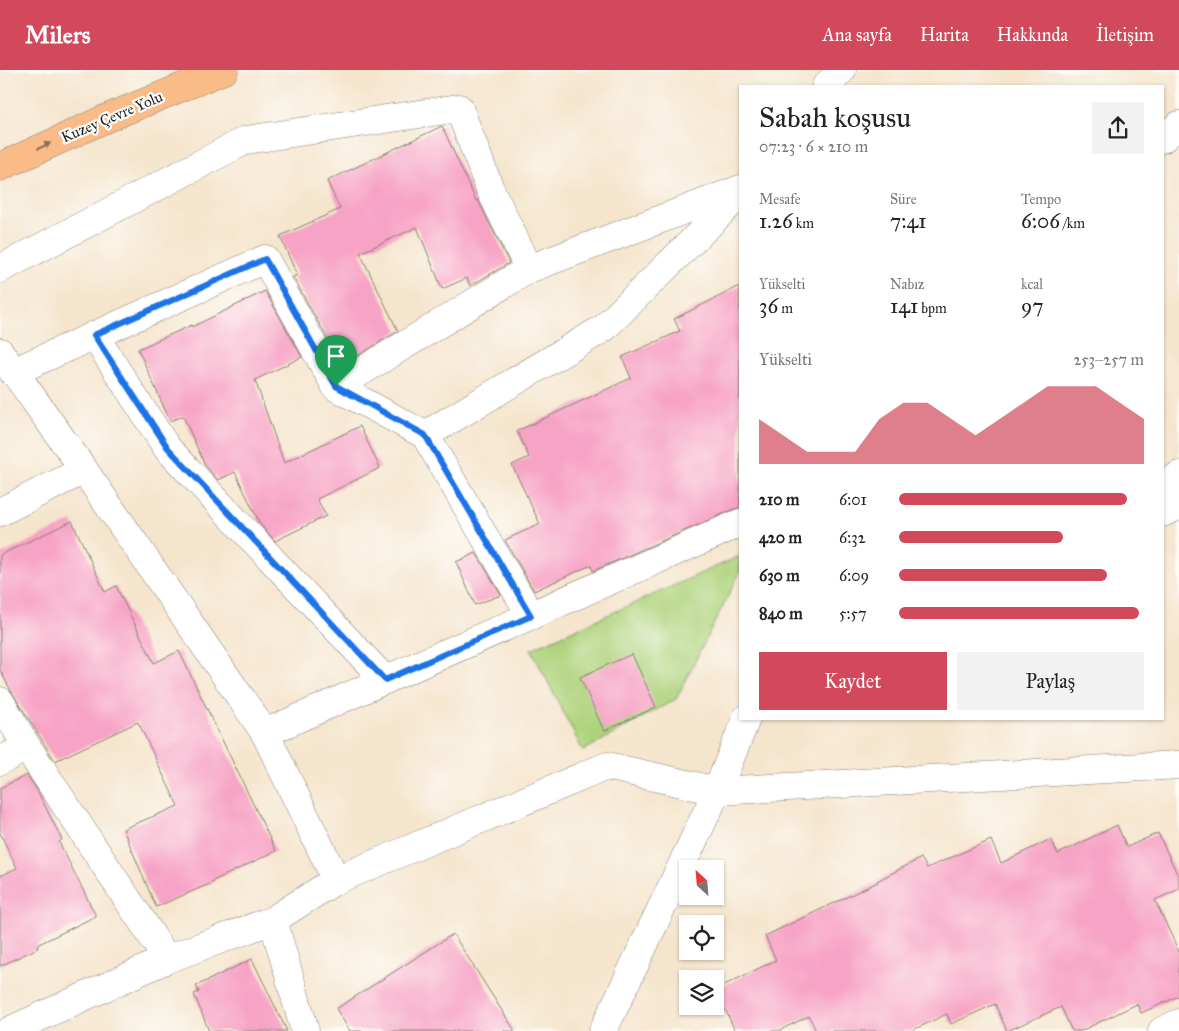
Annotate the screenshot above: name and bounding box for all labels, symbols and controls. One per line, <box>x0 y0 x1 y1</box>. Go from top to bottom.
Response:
text: Milers <box>25 20 91 50</box>
text: Ana sayfa <box>823 24 892 46</box>
text: Harita <box>920 24 969 46</box>
text: Hakkında <box>997 24 1068 46</box>
text: İletişim <box>1096 24 1154 46</box>
street label: Kuzey Çevre Yolu <box>59 88 165 146</box>
text: Sabah koşusu <box>759 100 911 135</box>
button: share <box>1092 102 1144 154</box>
text: 07:23 · 6 × 210 m <box>759 137 868 156</box>
one-way arrow <box>37 142 51 150</box>
text: Mesafe <box>759 191 801 208</box>
text: Süre <box>890 191 917 208</box>
text: Tempo <box>1021 191 1061 208</box>
text: 1.26 <box>759 208 793 234</box>
text: 7:41 <box>890 208 927 234</box>
text: 6:06 <box>1021 208 1060 234</box>
text: km <box>793 215 814 232</box>
text: /km <box>1060 215 1085 232</box>
text: Yükselti <box>759 276 805 293</box>
text: Nabız <box>890 276 925 293</box>
text: kcal <box>1021 276 1043 293</box>
text: 36 <box>759 293 778 319</box>
text: 141 <box>890 293 918 319</box>
text: 97 <box>1021 293 1044 319</box>
text: m <box>778 300 793 317</box>
text: bpm <box>918 300 947 317</box>
pin <box>315 335 357 386</box>
icon: arrive <box>322 342 350 370</box>
text: Yükselti <box>759 350 812 369</box>
text: 253–257 m <box>1073 350 1144 369</box>
text: 210 m <box>759 490 799 509</box>
text: 6:01 <box>839 490 867 509</box>
text: 420 m <box>759 528 802 547</box>
text: 6:32 <box>839 528 866 547</box>
text: 630 m <box>759 566 800 585</box>
text: 6:09 <box>839 566 869 585</box>
text: 840 m <box>759 604 803 623</box>
text: 5:57 <box>839 604 866 623</box>
button: Kaydet <box>759 652 947 710</box>
button: Paylaş <box>957 652 1144 710</box>
north arrow <box>679 860 724 905</box>
map controls <box>679 860 724 1015</box>
button: locate <box>679 915 724 960</box>
button: layers <box>679 970 724 1015</box>

